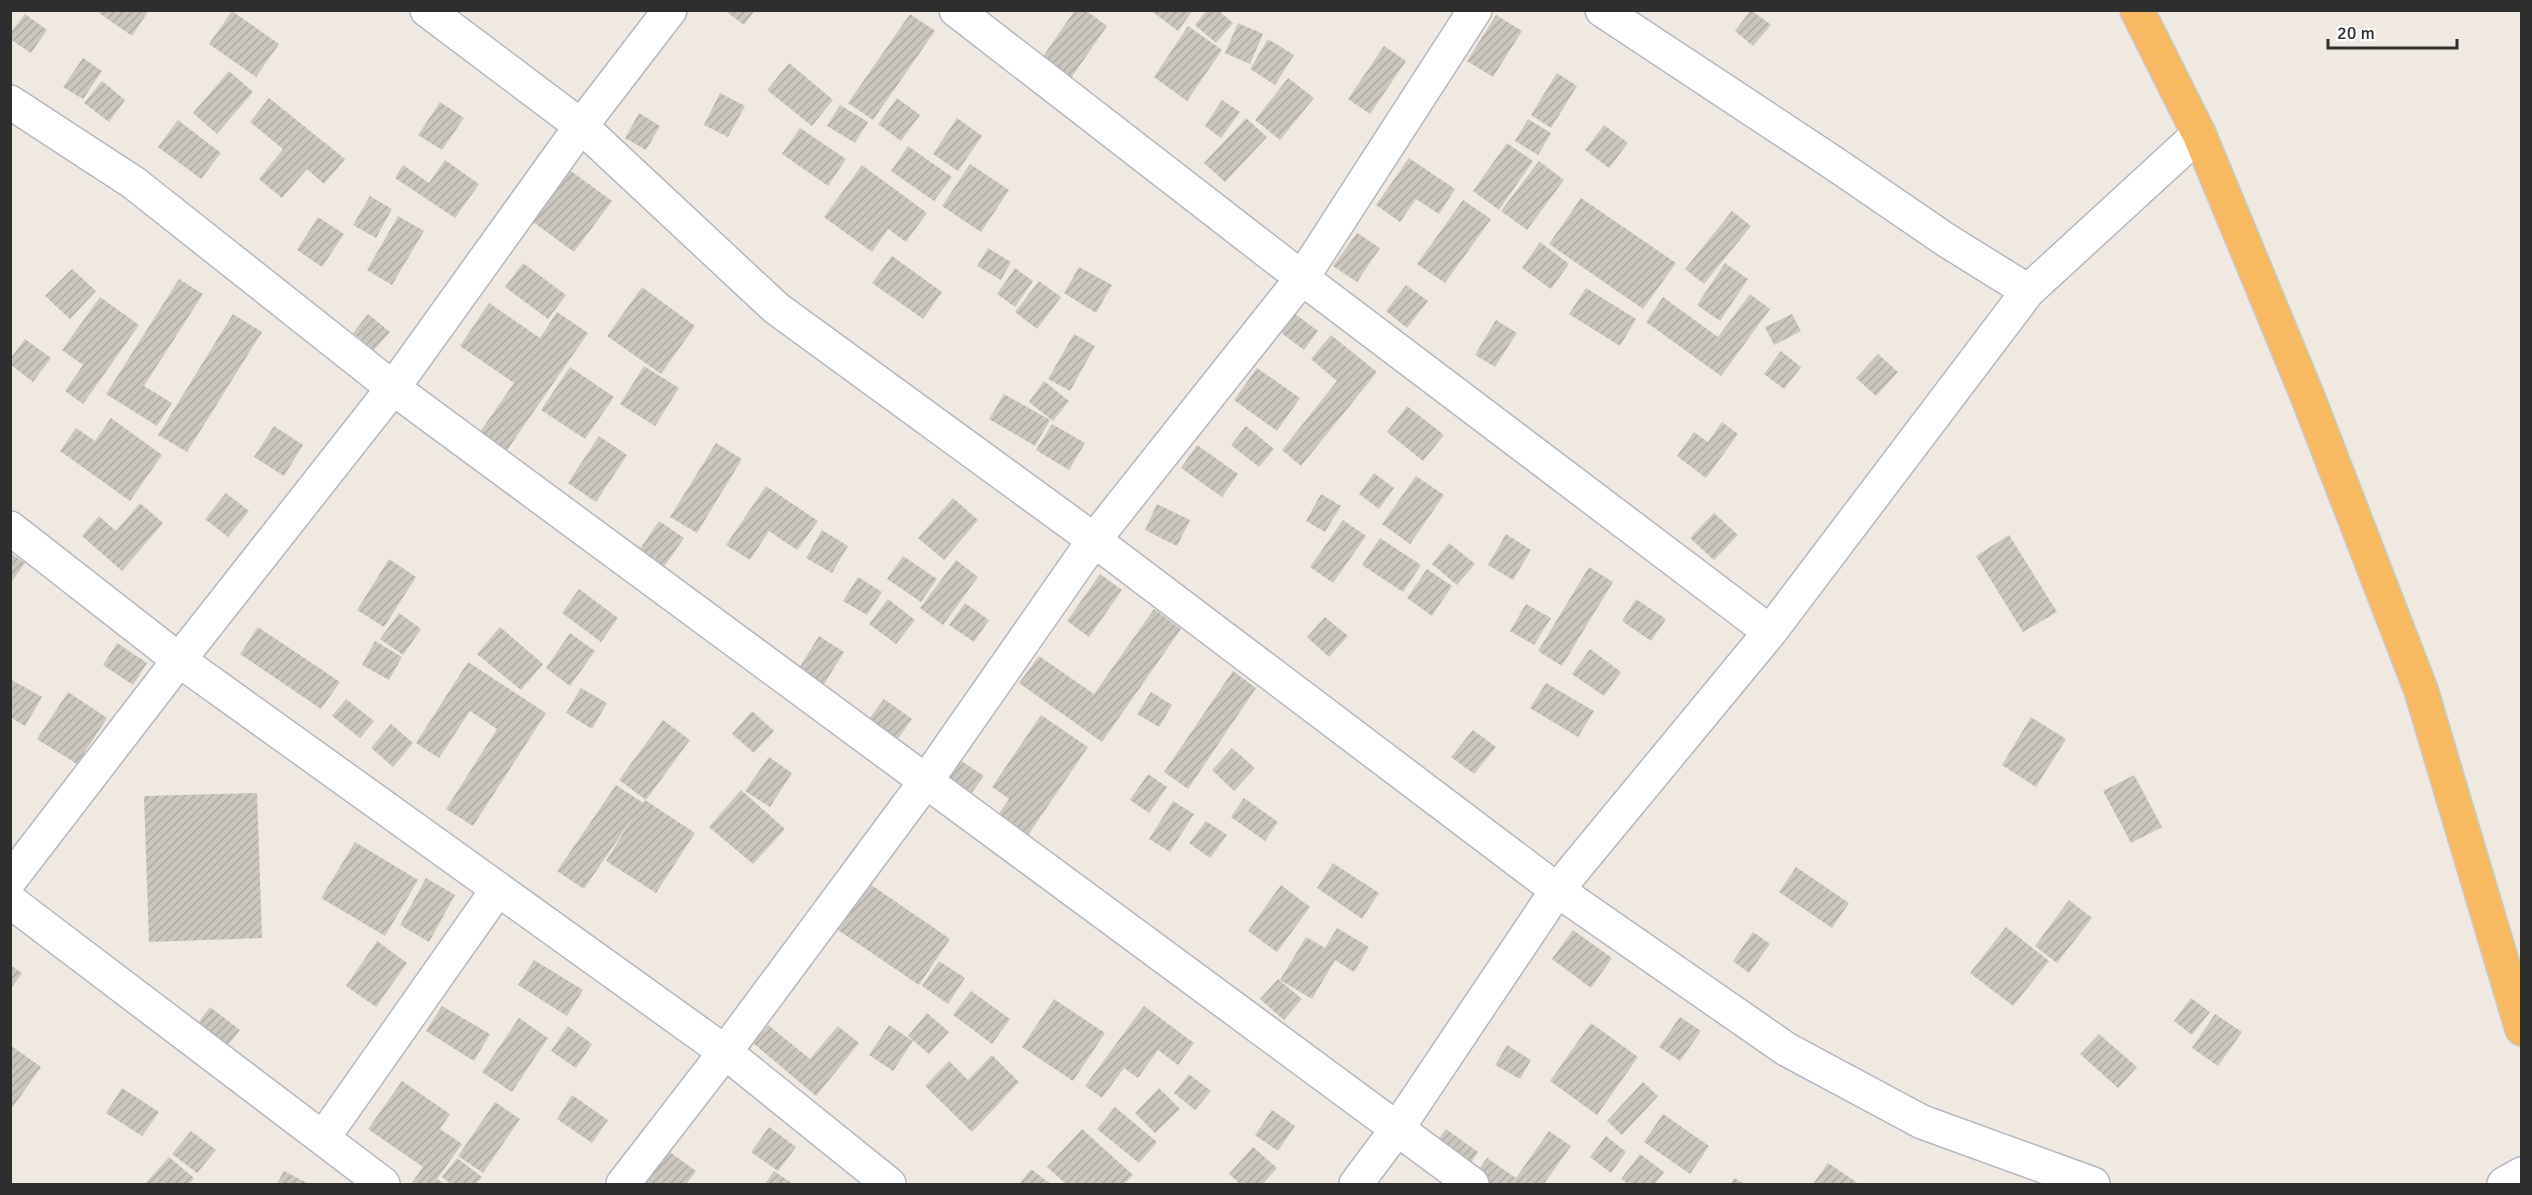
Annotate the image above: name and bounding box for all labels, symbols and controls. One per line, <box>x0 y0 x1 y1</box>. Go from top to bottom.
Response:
scale bar <box>2328 12 2457 50</box>
text: 20 m <box>2337 22 2375 44</box>

